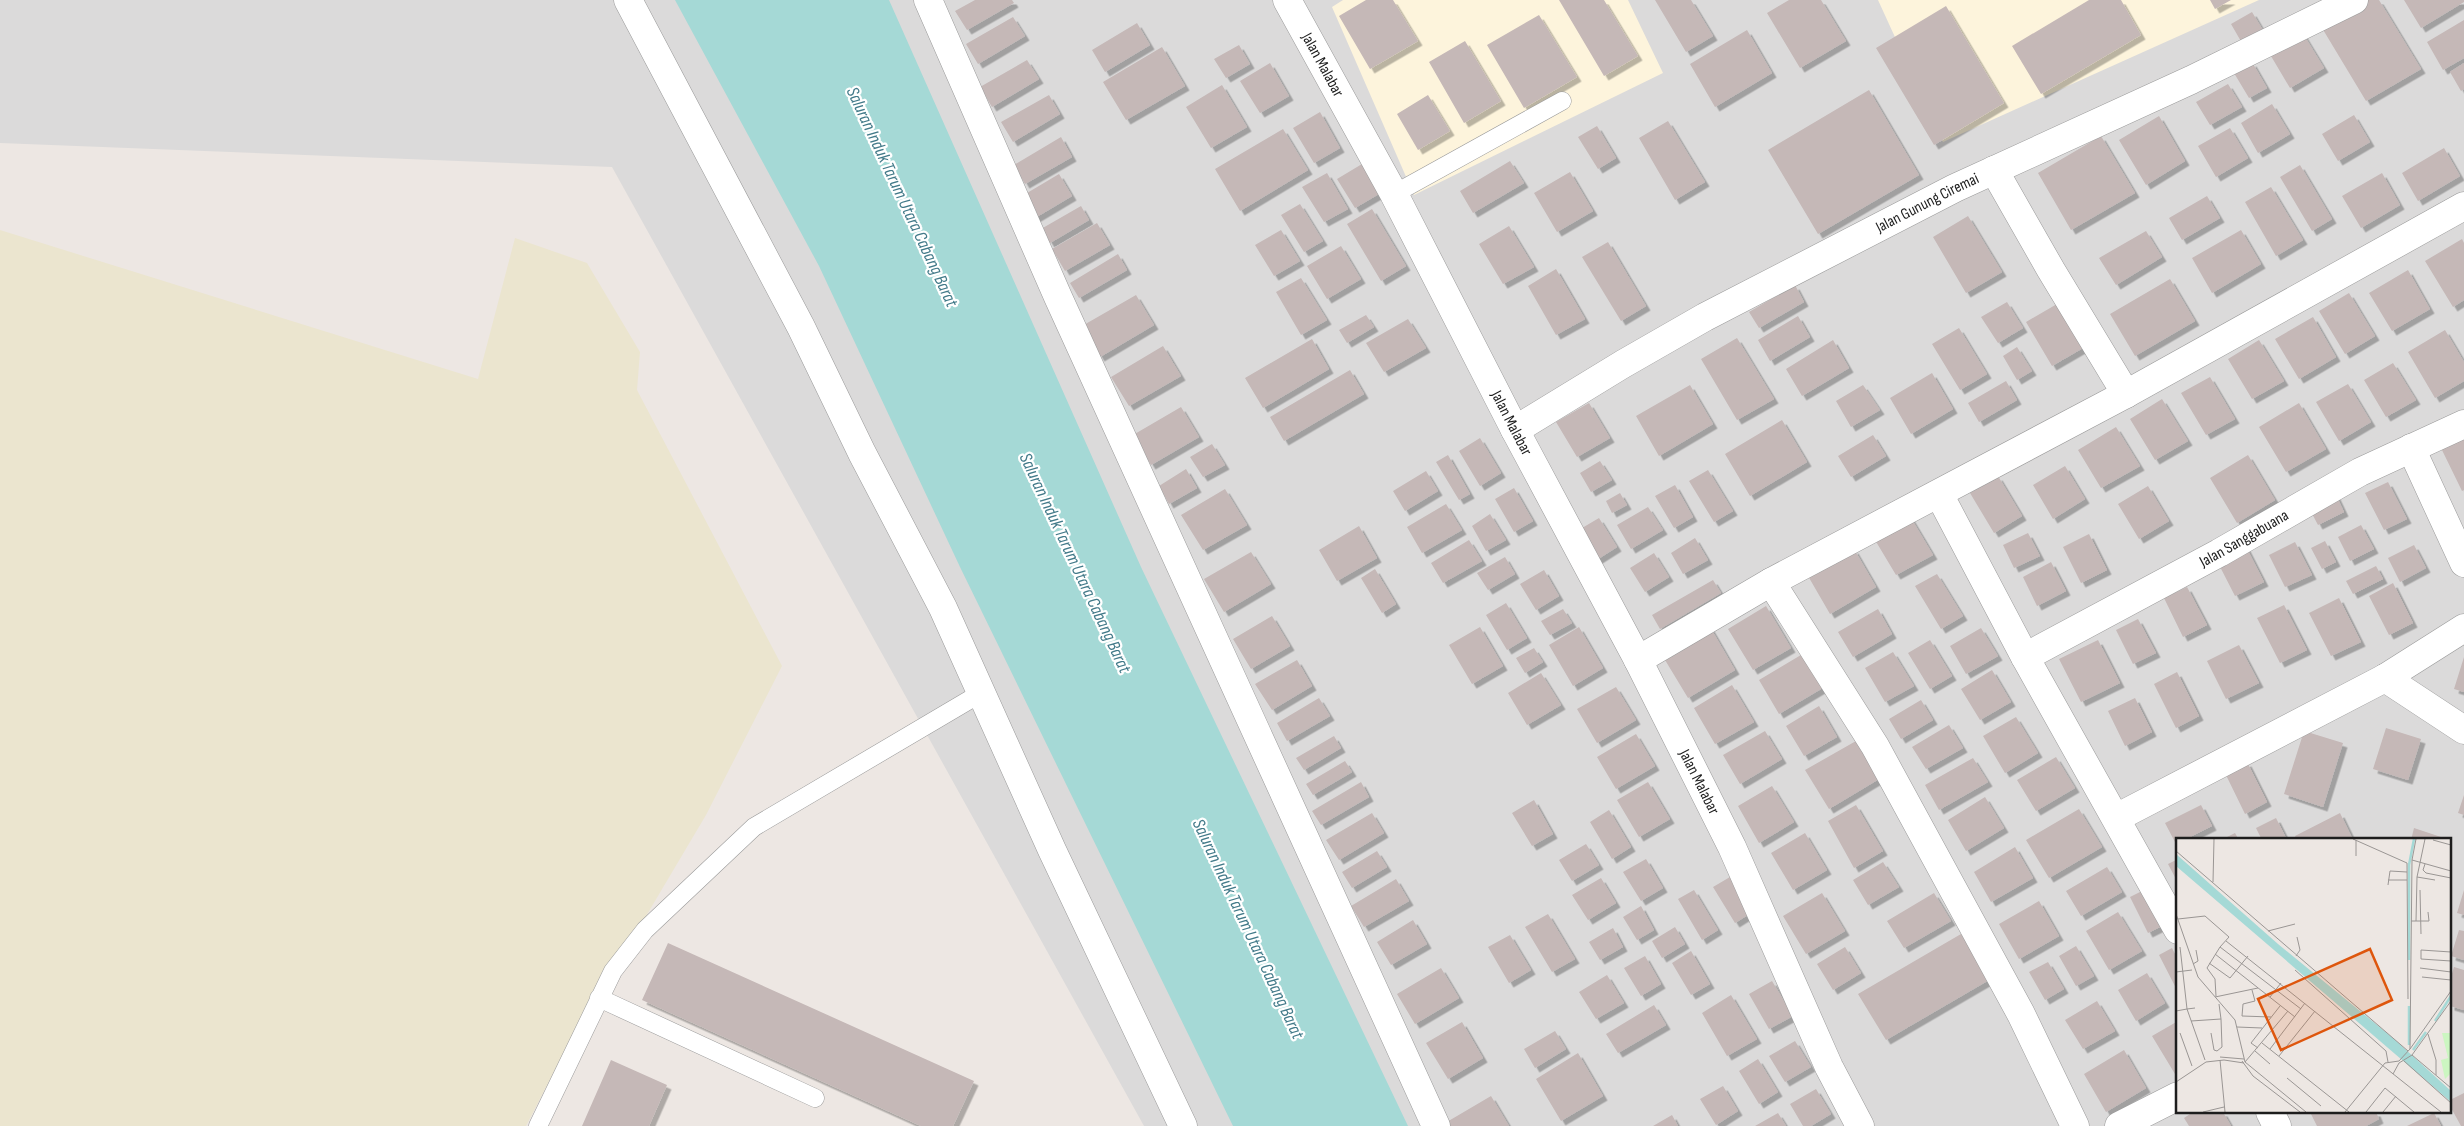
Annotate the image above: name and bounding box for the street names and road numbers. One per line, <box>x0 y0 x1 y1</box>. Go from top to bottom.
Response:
street label: Jalan Malabar <box>1297 29 1348 100</box>
street label: Jalan Gunung Ciremai <box>1872 169 1982 237</box>
street label: Jalan Malabar <box>1487 387 1536 459</box>
street label: Jalan Sanggabuana <box>2195 506 2292 572</box>
street label: Jalan Malabar <box>1675 745 1724 818</box>

